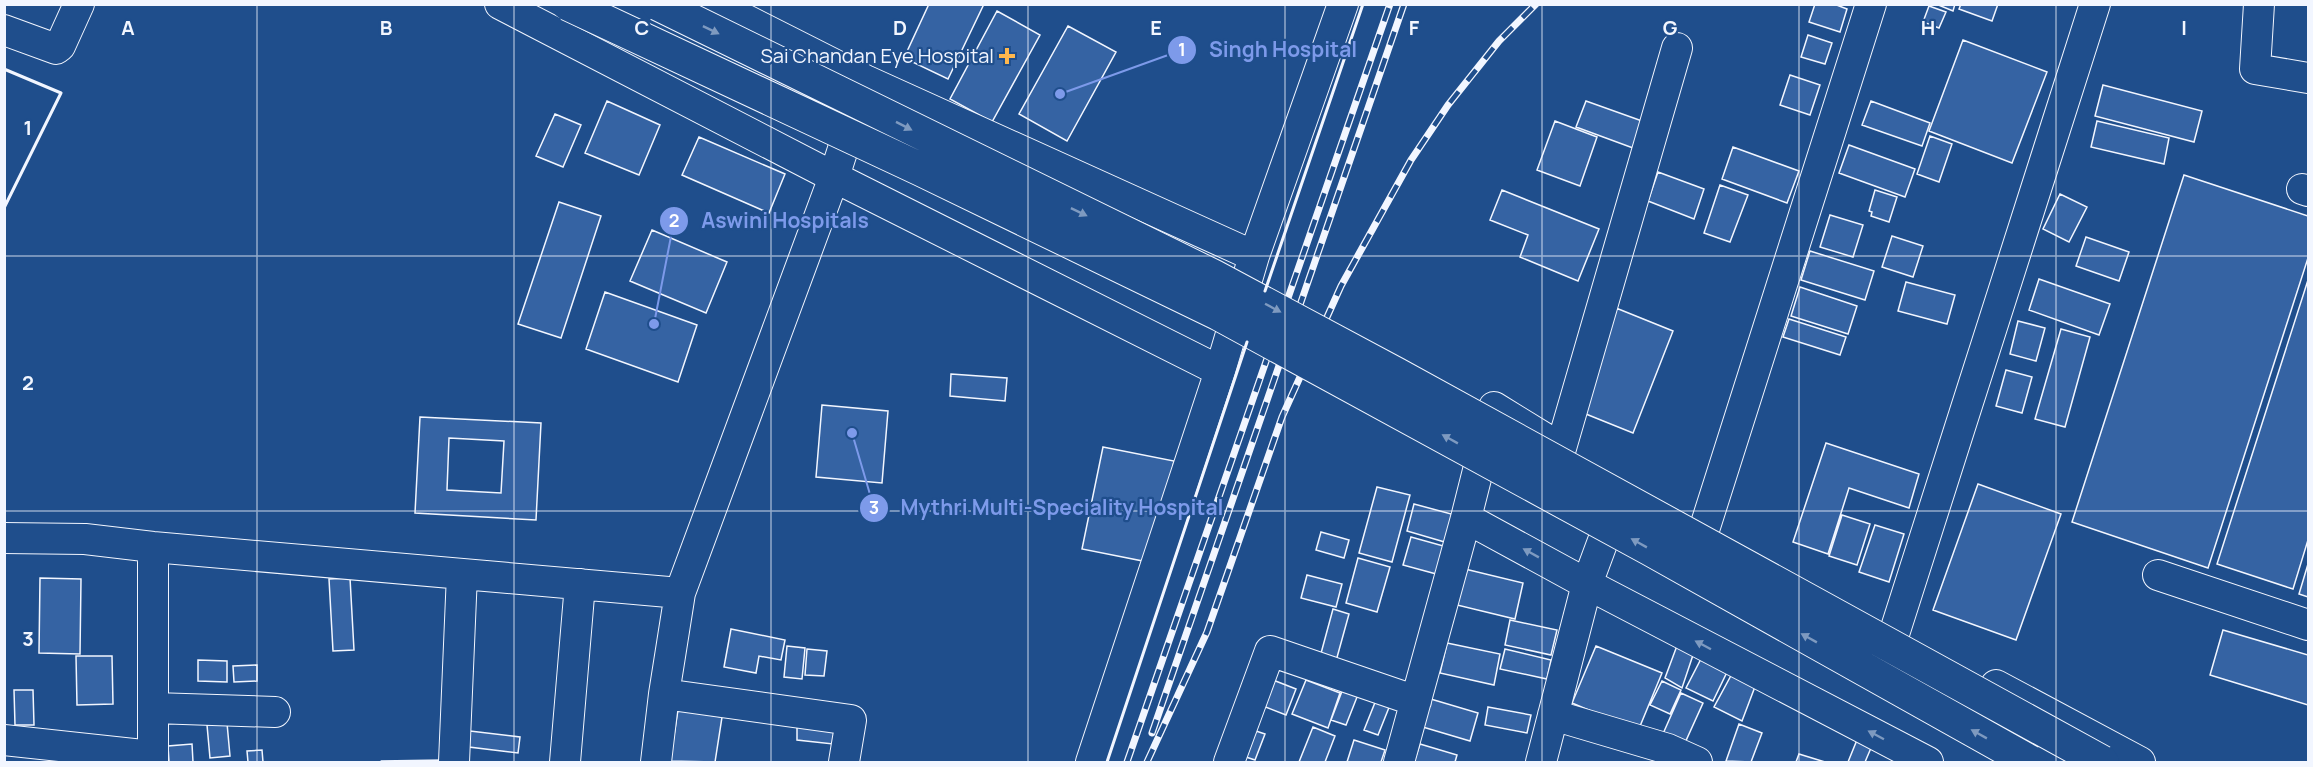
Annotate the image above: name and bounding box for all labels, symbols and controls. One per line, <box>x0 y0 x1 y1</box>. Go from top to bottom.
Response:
text: A <box>121 14 135 41</box>
text: B <box>380 14 393 41</box>
text: C <box>635 14 649 41</box>
text: D <box>893 14 907 41</box>
text: E <box>1150 14 1162 41</box>
text: F <box>1409 14 1420 41</box>
text: G <box>1663 14 1678 41</box>
text: H <box>1921 14 1935 41</box>
text: I <box>2181 14 2187 41</box>
one-way arrow <box>702 25 719 35</box>
callout: Singh Hospital <box>1167 30 1369 69</box>
text: Singh Hospital <box>1209 35 1357 63</box>
text: 1 <box>1178 37 1186 61</box>
place label: Sai Chandan Eye Hospital <box>760 42 994 69</box>
marker: Sai Chandan Eye Hospital <box>998 47 1016 65</box>
text: 1 <box>24 114 32 141</box>
one-way arrow <box>896 121 913 130</box>
callout: Aswini Hospitals <box>659 202 880 241</box>
text: Aswini Hospitals <box>701 206 869 234</box>
one-way arrow <box>1071 207 1088 216</box>
text: 2 <box>669 208 679 232</box>
one-way arrow <box>1264 303 1281 313</box>
text: 2 <box>22 369 34 396</box>
one-way arrow <box>1441 434 1458 444</box>
callout: Mythri Multi-Speciality Hospital <box>859 489 1236 528</box>
text: Mythri Multi-Speciality Hospital <box>901 493 1223 521</box>
text: 3 <box>869 495 879 519</box>
one-way arrow <box>1630 538 1647 548</box>
one-way arrow <box>1523 548 1539 559</box>
text: 3 <box>22 625 34 652</box>
one-way arrow <box>1800 633 1817 643</box>
one-way arrow <box>1695 640 1712 650</box>
one-way arrow <box>1970 729 1987 739</box>
one-way arrow <box>1868 730 1885 740</box>

